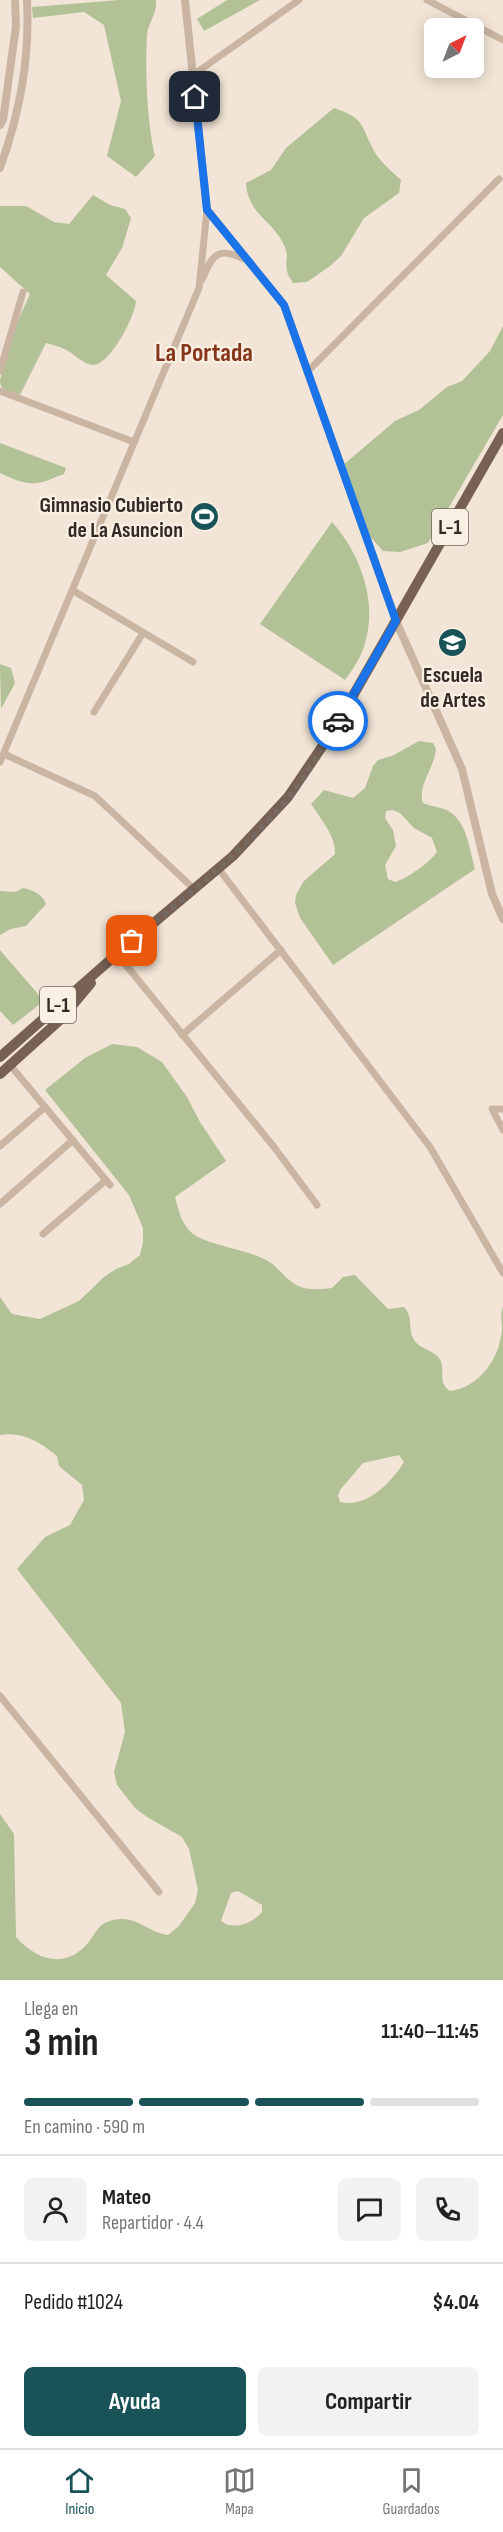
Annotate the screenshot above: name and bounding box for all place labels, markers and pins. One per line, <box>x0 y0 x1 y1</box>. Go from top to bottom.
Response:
pin <box>169 71 220 122</box>
place label: Gimnasio Cubierto de La Asuncion <box>40 492 183 544</box>
sports icon: Gimnasio Cubierto de La Asuncion <box>188 501 220 533</box>
school or university icon: Escuela de Artes <box>437 626 469 658</box>
place label: Escuela de Artes <box>420 662 486 714</box>
pin <box>106 915 157 966</box>

